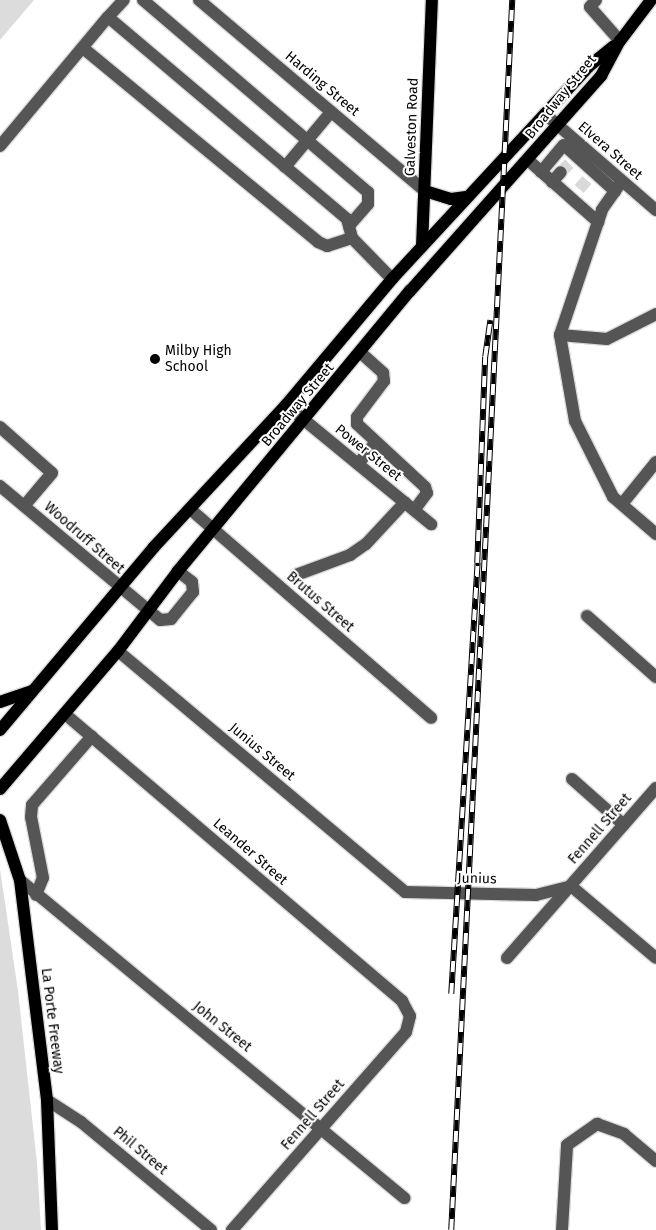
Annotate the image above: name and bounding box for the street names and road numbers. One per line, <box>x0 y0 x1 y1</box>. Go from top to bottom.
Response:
street label: Harding Street <box>282 48 362 120</box>
street label: Broadway Street <box>522 52 600 142</box>
street label: Galveston Road <box>402 77 422 177</box>
street label: Elvera Street <box>574 118 646 184</box>
street label: Broadway Street <box>258 360 338 450</box>
street label: Power Street <box>331 421 405 485</box>
street label: Woodruff Street <box>40 499 128 577</box>
street label: Brutus Street <box>283 568 357 636</box>
street label: Junius Street <box>226 720 298 784</box>
street label: Fennell Street <box>565 790 635 868</box>
street label: Leander Street <box>209 815 291 889</box>
street label: Junius <box>457 870 497 888</box>
street label: La Porte Freeway <box>37 967 67 1075</box>
street label: John Street <box>189 998 255 1056</box>
street label: Fennell Street <box>278 1076 348 1154</box>
street label: Phil Street <box>109 1123 171 1179</box>

